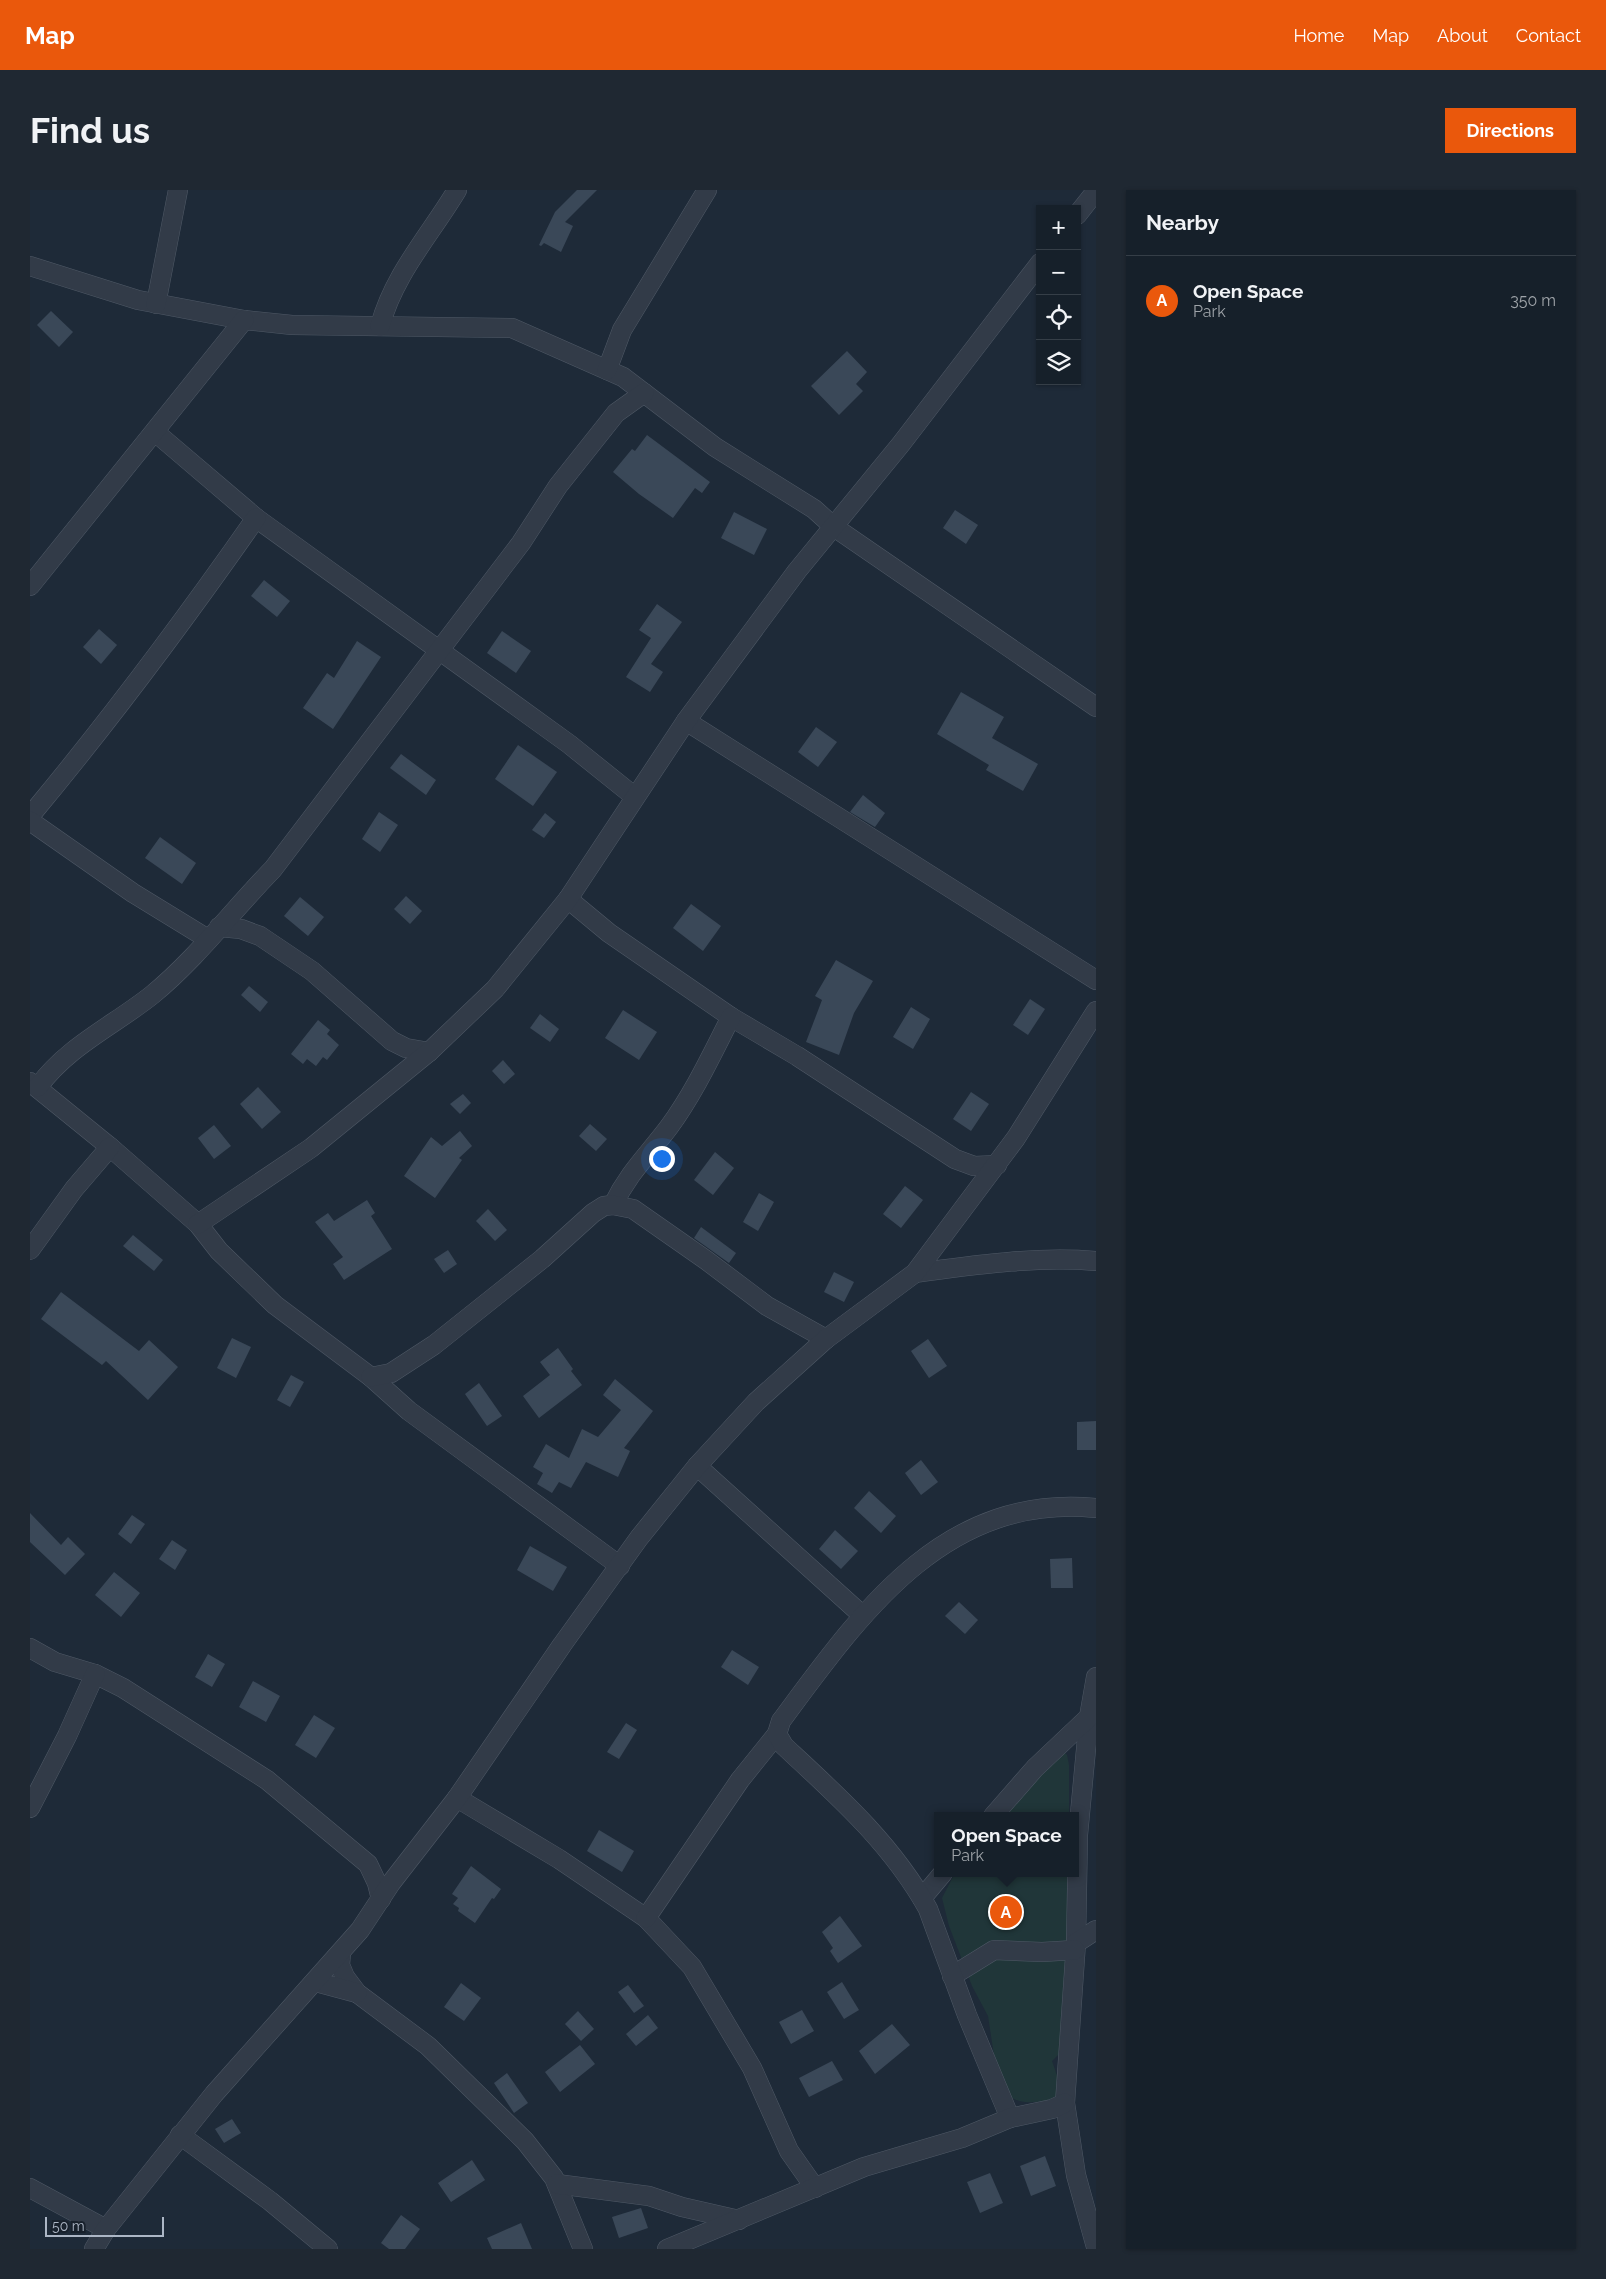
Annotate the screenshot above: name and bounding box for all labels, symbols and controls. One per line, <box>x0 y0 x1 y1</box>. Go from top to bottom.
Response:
text: Map <box>25 21 75 50</box>
text: Home <box>1293 25 1344 46</box>
text: Map <box>1372 25 1409 46</box>
text: About <box>1437 25 1488 46</box>
text: Contact <box>1516 25 1581 46</box>
button: Directions <box>1445 108 1576 153</box>
text: Find us <box>30 110 150 151</box>
map controls <box>1036 205 1081 385</box>
button: + <box>1036 205 1081 250</box>
text: Nearby <box>1146 210 1219 235</box>
button: − <box>1036 250 1081 295</box>
text: Open Space <box>1193 280 1303 302</box>
text: A <box>1157 291 1167 310</box>
text: 350 m <box>1510 291 1556 310</box>
button: locate <box>1036 295 1081 340</box>
text: Park <box>1193 302 1226 321</box>
button: layers <box>1036 340 1081 385</box>
your location <box>649 1146 675 1172</box>
popup <box>934 1812 1079 1877</box>
text: Open Space <box>951 1824 1062 1846</box>
text: Park <box>951 1846 984 1865</box>
pin: A <box>990 1893 1022 1931</box>
scale bar <box>45 2214 164 2237</box>
text: 50 m <box>52 2218 85 2234</box>

